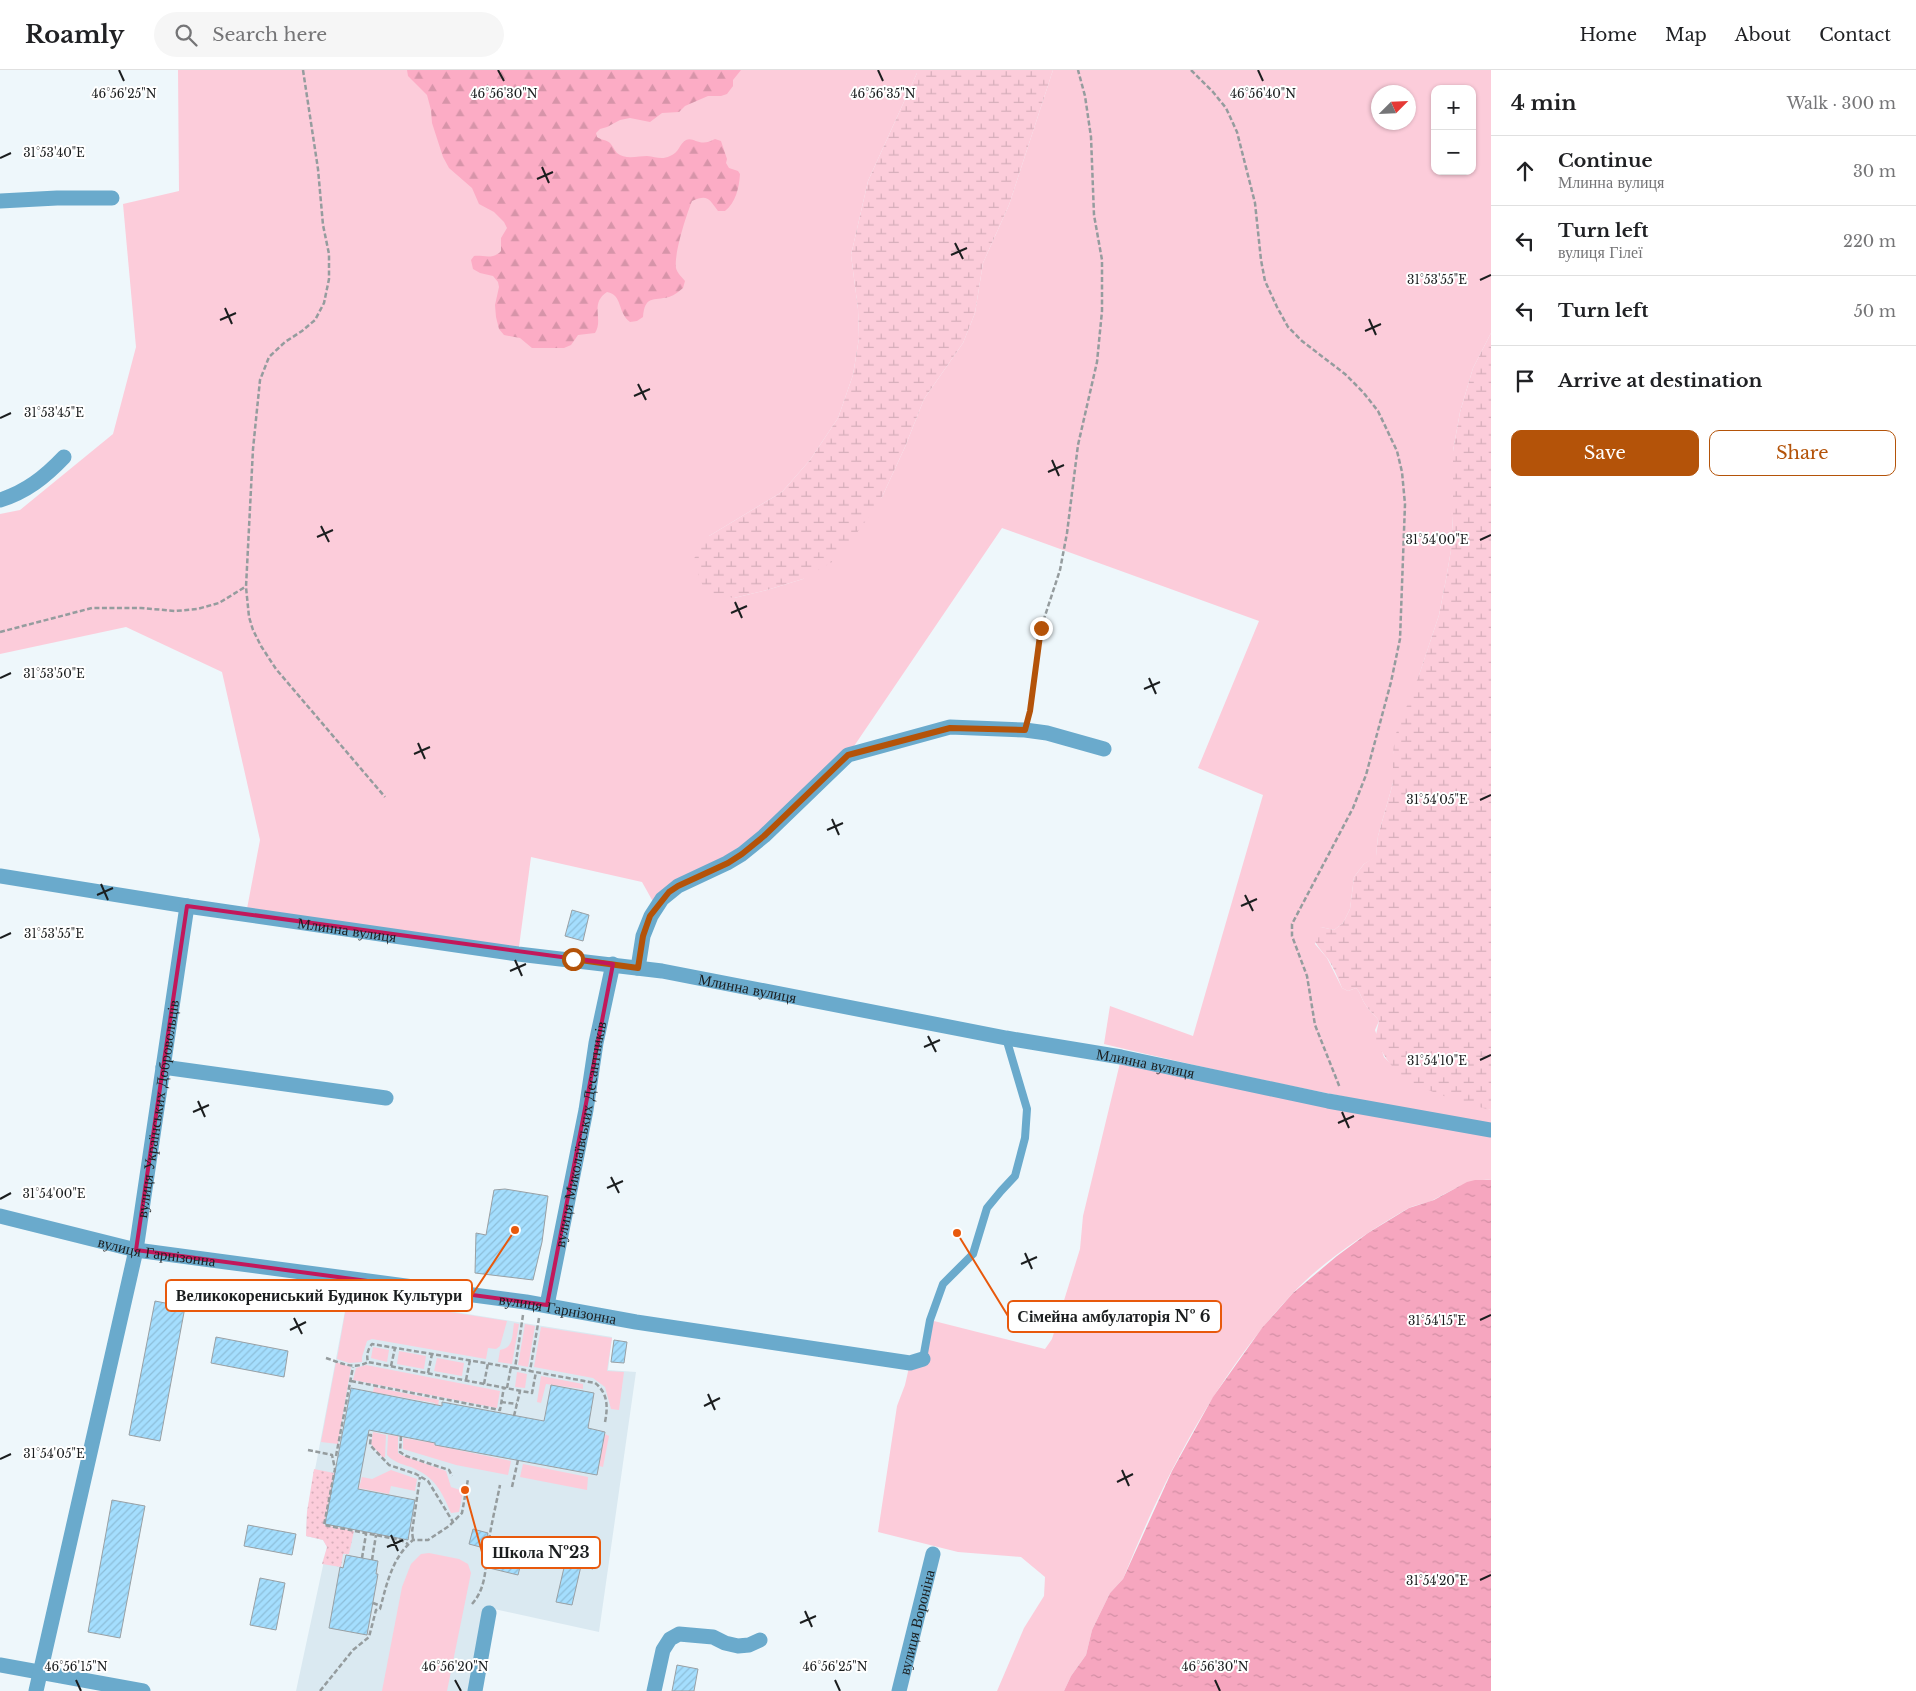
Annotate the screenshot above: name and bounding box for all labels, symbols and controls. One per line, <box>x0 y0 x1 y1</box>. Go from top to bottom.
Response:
search box <box>154 12 504 57</box>
text: Roamly <box>25 20 124 49</box>
icon: search <box>172 21 200 49</box>
text: Search here <box>212 23 327 46</box>
text: Home <box>1579 24 1637 46</box>
text: Map <box>1665 24 1707 46</box>
text: About <box>1735 24 1791 46</box>
text: Contact <box>1819 24 1891 46</box>
north arrow <box>1371 85 1416 130</box>
map controls <box>1431 85 1476 175</box>
button: + <box>1431 85 1476 130</box>
text: 46°56'25"N <box>91 86 157 101</box>
text: 46°56'30"N <box>471 86 538 101</box>
text: 46°56'35"N <box>850 86 916 101</box>
text: 46°56'40"N <box>1230 86 1296 101</box>
text: 4 min <box>1511 90 1577 116</box>
text: Walk · 300 m <box>1787 93 1896 113</box>
button: − <box>1431 130 1476 175</box>
text: 31°53'40"E <box>23 145 85 160</box>
text: Continue <box>1558 149 1653 172</box>
icon: ahead <box>1511 157 1539 185</box>
text: 30 m <box>1853 161 1896 181</box>
text: Млинна вулиця <box>1558 172 1664 192</box>
text: Turn left <box>1558 219 1649 242</box>
icon: left <box>1511 227 1539 255</box>
text: 220 m <box>1843 231 1896 251</box>
text: вулиця Гілеї <box>1558 242 1643 262</box>
text: 31°53'55"E <box>1407 272 1467 287</box>
icon: left <box>1511 297 1539 325</box>
text: Turn left <box>1558 299 1649 322</box>
text: 50 m <box>1854 301 1896 321</box>
icon: arrive <box>1511 367 1539 395</box>
text: Arrive at destination <box>1558 369 1762 392</box>
text: 31°53'45"E <box>24 405 84 420</box>
button: Save <box>1511 430 1699 476</box>
button: Share <box>1709 430 1896 476</box>
text: 31°54'00"E <box>1405 532 1469 547</box>
route end <box>1030 617 1053 640</box>
text: 31°53'50"E <box>23 666 85 681</box>
text: 31°54'05"E <box>1406 792 1468 807</box>
street label: Млинна вулиця <box>296 913 398 946</box>
text: 31°53'55"E <box>24 926 84 941</box>
route start <box>562 948 585 971</box>
street label: Млинна вулиця <box>697 969 798 1007</box>
street label: вулиця Українських Добровольців <box>131 998 182 1219</box>
street label: вулиця Миколаївських Десантників <box>549 1019 610 1249</box>
street label: Млинна вулиця <box>1095 1044 1196 1082</box>
text: 31°54'10"E <box>1407 1053 1467 1068</box>
text: 31°54'00"E <box>22 1186 86 1201</box>
street label: вулиця Гарнізонна <box>96 1231 217 1270</box>
callout: Великокорениський Будинок Культури <box>166 1280 472 1311</box>
text: Великокорениський Будинок Культури <box>176 1285 462 1305</box>
street label: вулиця Гарнізонна <box>498 1289 618 1328</box>
callout: Сімейна амбулаторія № 6 <box>1008 1301 1221 1332</box>
text: Сімейна амбулаторія № 6 <box>1017 1306 1211 1326</box>
text: 31°54'15"E <box>1408 1313 1466 1328</box>
text: 31°54'05"E <box>23 1446 85 1461</box>
callout: Школа №23 <box>482 1537 600 1568</box>
text: Школа №23 <box>492 1542 590 1562</box>
street label: вулиця Вороніна <box>894 1567 938 1677</box>
text: 31°54'20"E <box>1406 1573 1468 1588</box>
text: 46°56'15"N <box>44 1659 108 1674</box>
text: 46°56'20"N <box>422 1659 489 1674</box>
text: 46°56'25"N <box>802 1659 868 1674</box>
text: 46°56'30"N <box>1182 1659 1249 1674</box>

